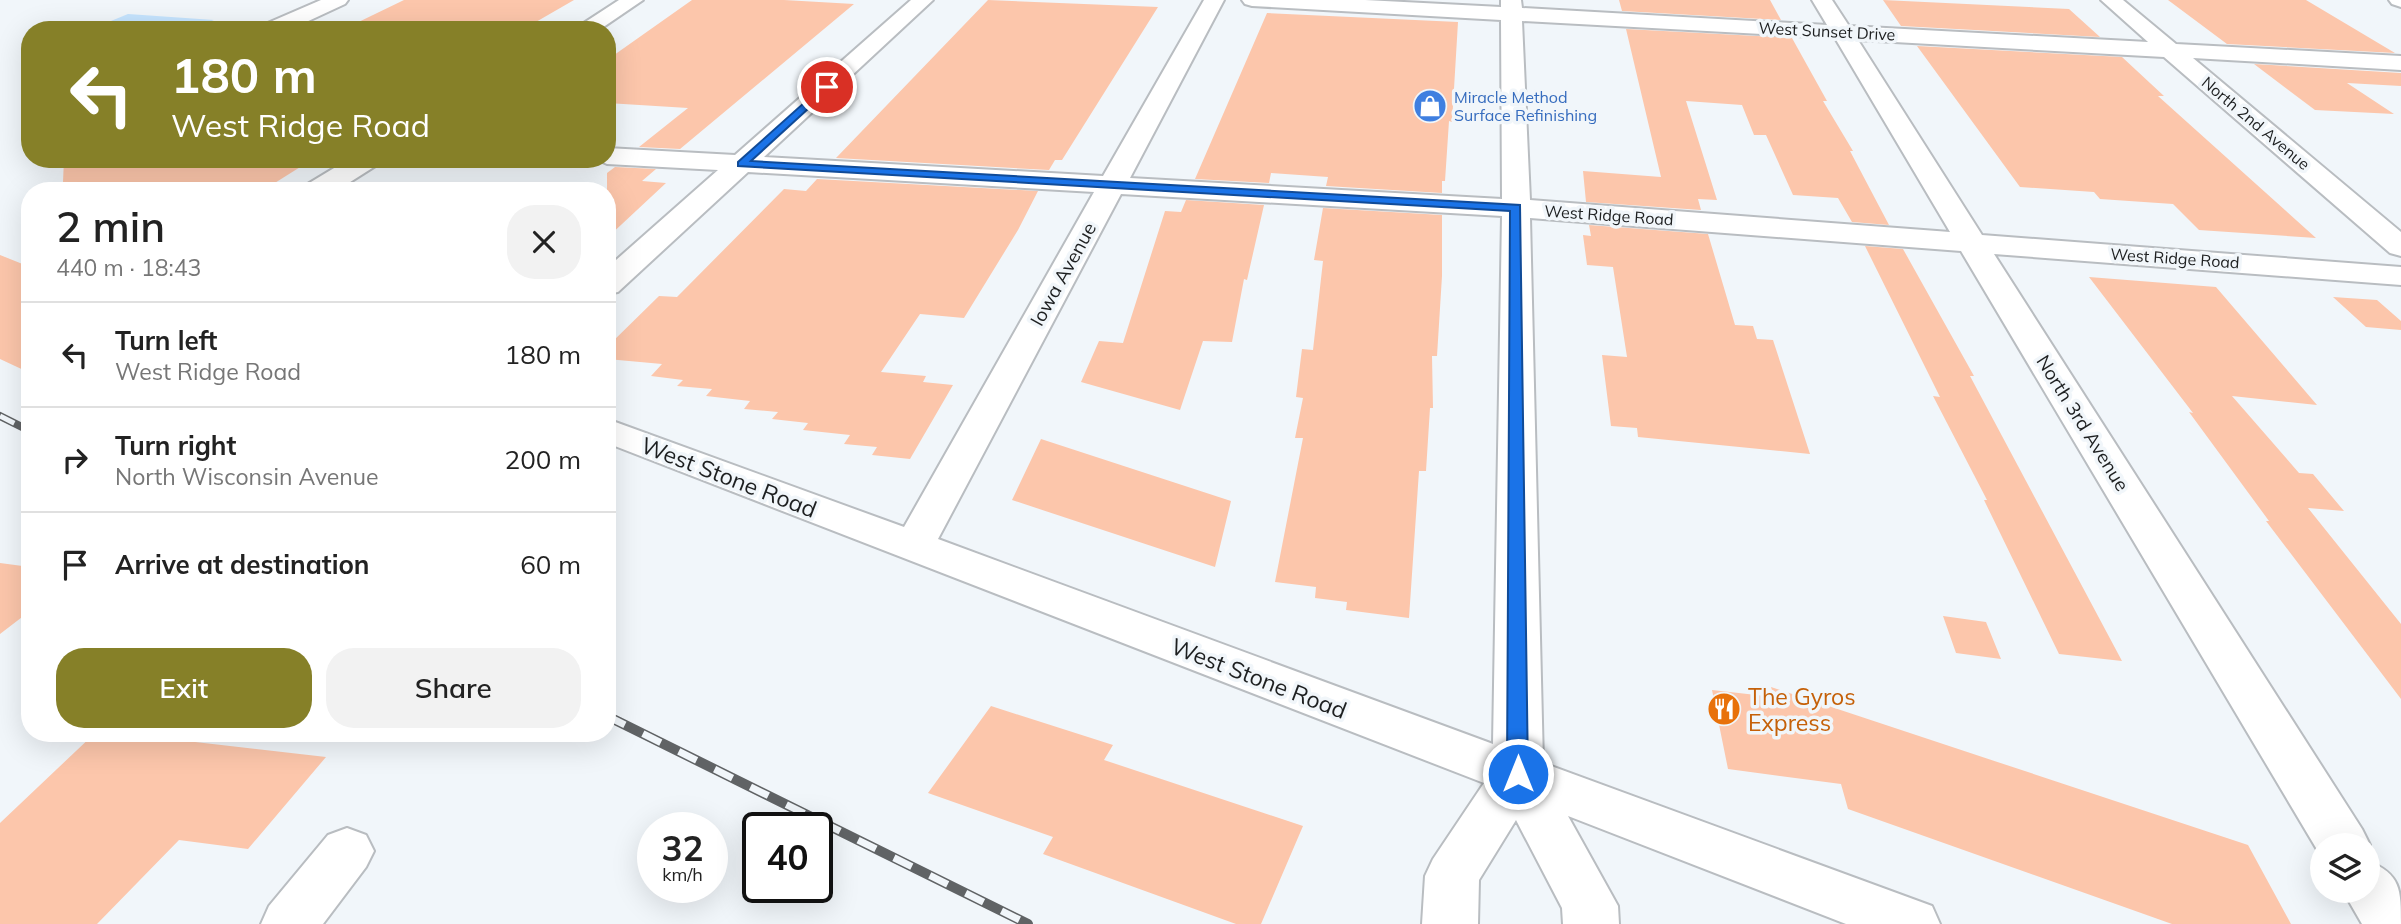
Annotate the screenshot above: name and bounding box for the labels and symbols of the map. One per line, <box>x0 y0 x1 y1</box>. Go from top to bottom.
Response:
street label: West Sunset Drive <box>1758 17 1896 45</box>
pin <box>797 57 857 117</box>
street label: North 2nd Avenue <box>2198 72 2314 174</box>
shop icon: Miracle Method Surface Refinishing <box>1411 87 1449 125</box>
place label: Miracle Method Surface Refinishing <box>1454 87 1597 125</box>
street label: West Ridge Road <box>1544 201 1674 229</box>
street label: Iowa Avenue <box>1025 218 1101 330</box>
street label: West Ridge Road <box>2110 244 2240 272</box>
street label: North 3rd Avenue <box>2032 351 2134 495</box>
street label: West Stone Road <box>637 430 821 524</box>
street label: West Stone Road <box>1167 631 1351 725</box>
place label: The Gyros Express <box>1748 682 1856 737</box>
restaurant icon: The Gyros Express <box>1705 690 1743 728</box>
position arrow <box>1481 737 1555 811</box>
speed limit sign: 40 <box>742 812 833 903</box>

